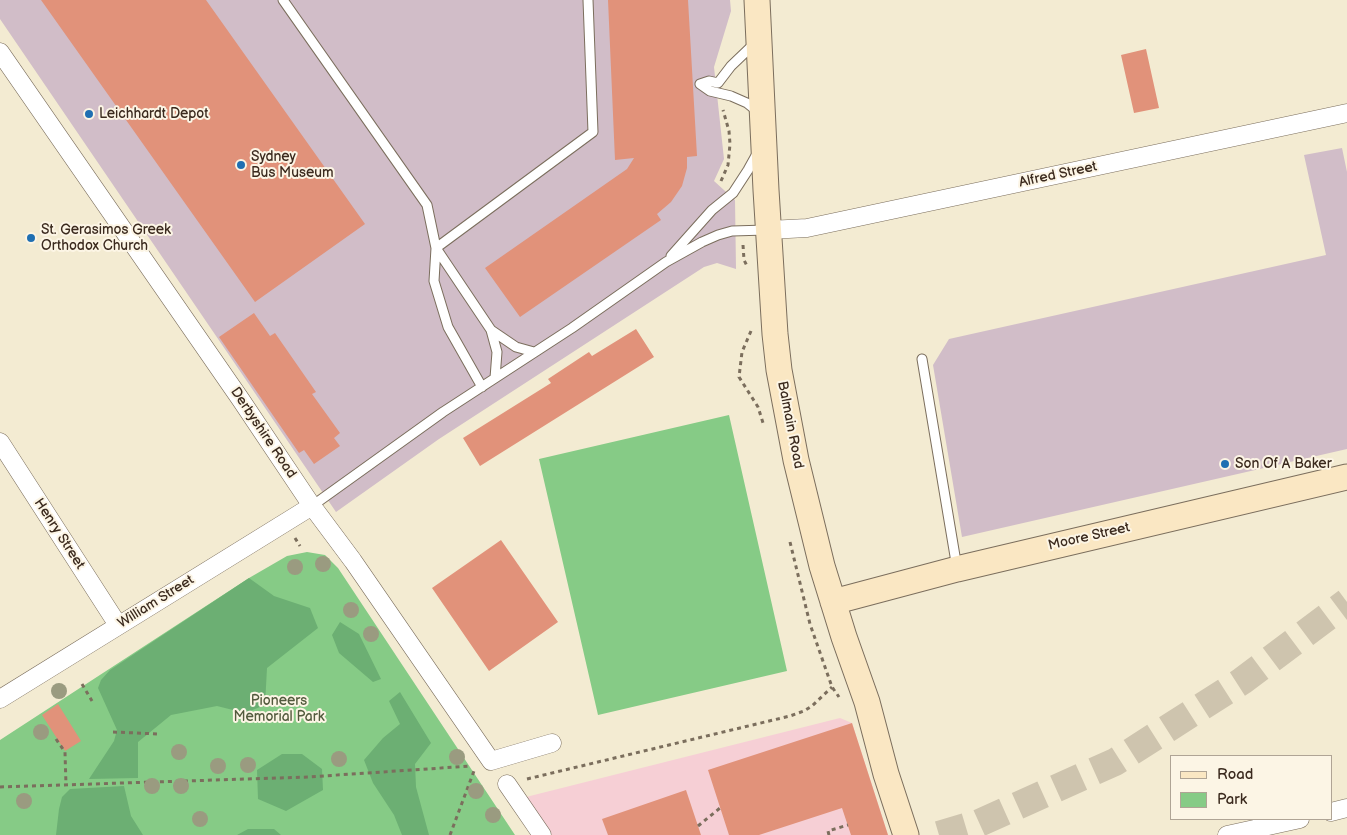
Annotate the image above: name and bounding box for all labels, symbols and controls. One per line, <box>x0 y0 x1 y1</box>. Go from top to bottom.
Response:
place label: Leichhardt Depot <box>99 106 208 122</box>
marker: Leichhardt Depot <box>83 108 95 120</box>
place label: Sydney Bus Museum <box>251 149 334 182</box>
marker: Sydney Bus Museum <box>235 159 247 171</box>
street label: Alfred Street <box>1017 159 1099 191</box>
place label: St. Gerasimos Greek Orthodox Church <box>41 222 171 254</box>
marker: St. Gerasimos Greek Orthodox Church <box>25 232 37 244</box>
street label: Balmain Road <box>773 380 807 470</box>
street label: Derbyshire Road <box>226 384 300 482</box>
place label: Son Of A Baker <box>1235 456 1332 472</box>
marker: Son Of A Baker <box>1219 458 1231 470</box>
street label: Henry Street <box>30 496 88 572</box>
street label: Moore Street <box>1047 519 1131 555</box>
street label: William Street <box>115 572 197 632</box>
park label: Pioneers Memorial Park <box>233 693 325 726</box>
legend <box>1170 755 1332 820</box>
text: Road <box>1217 765 1253 784</box>
text: Park <box>1217 790 1247 809</box>

